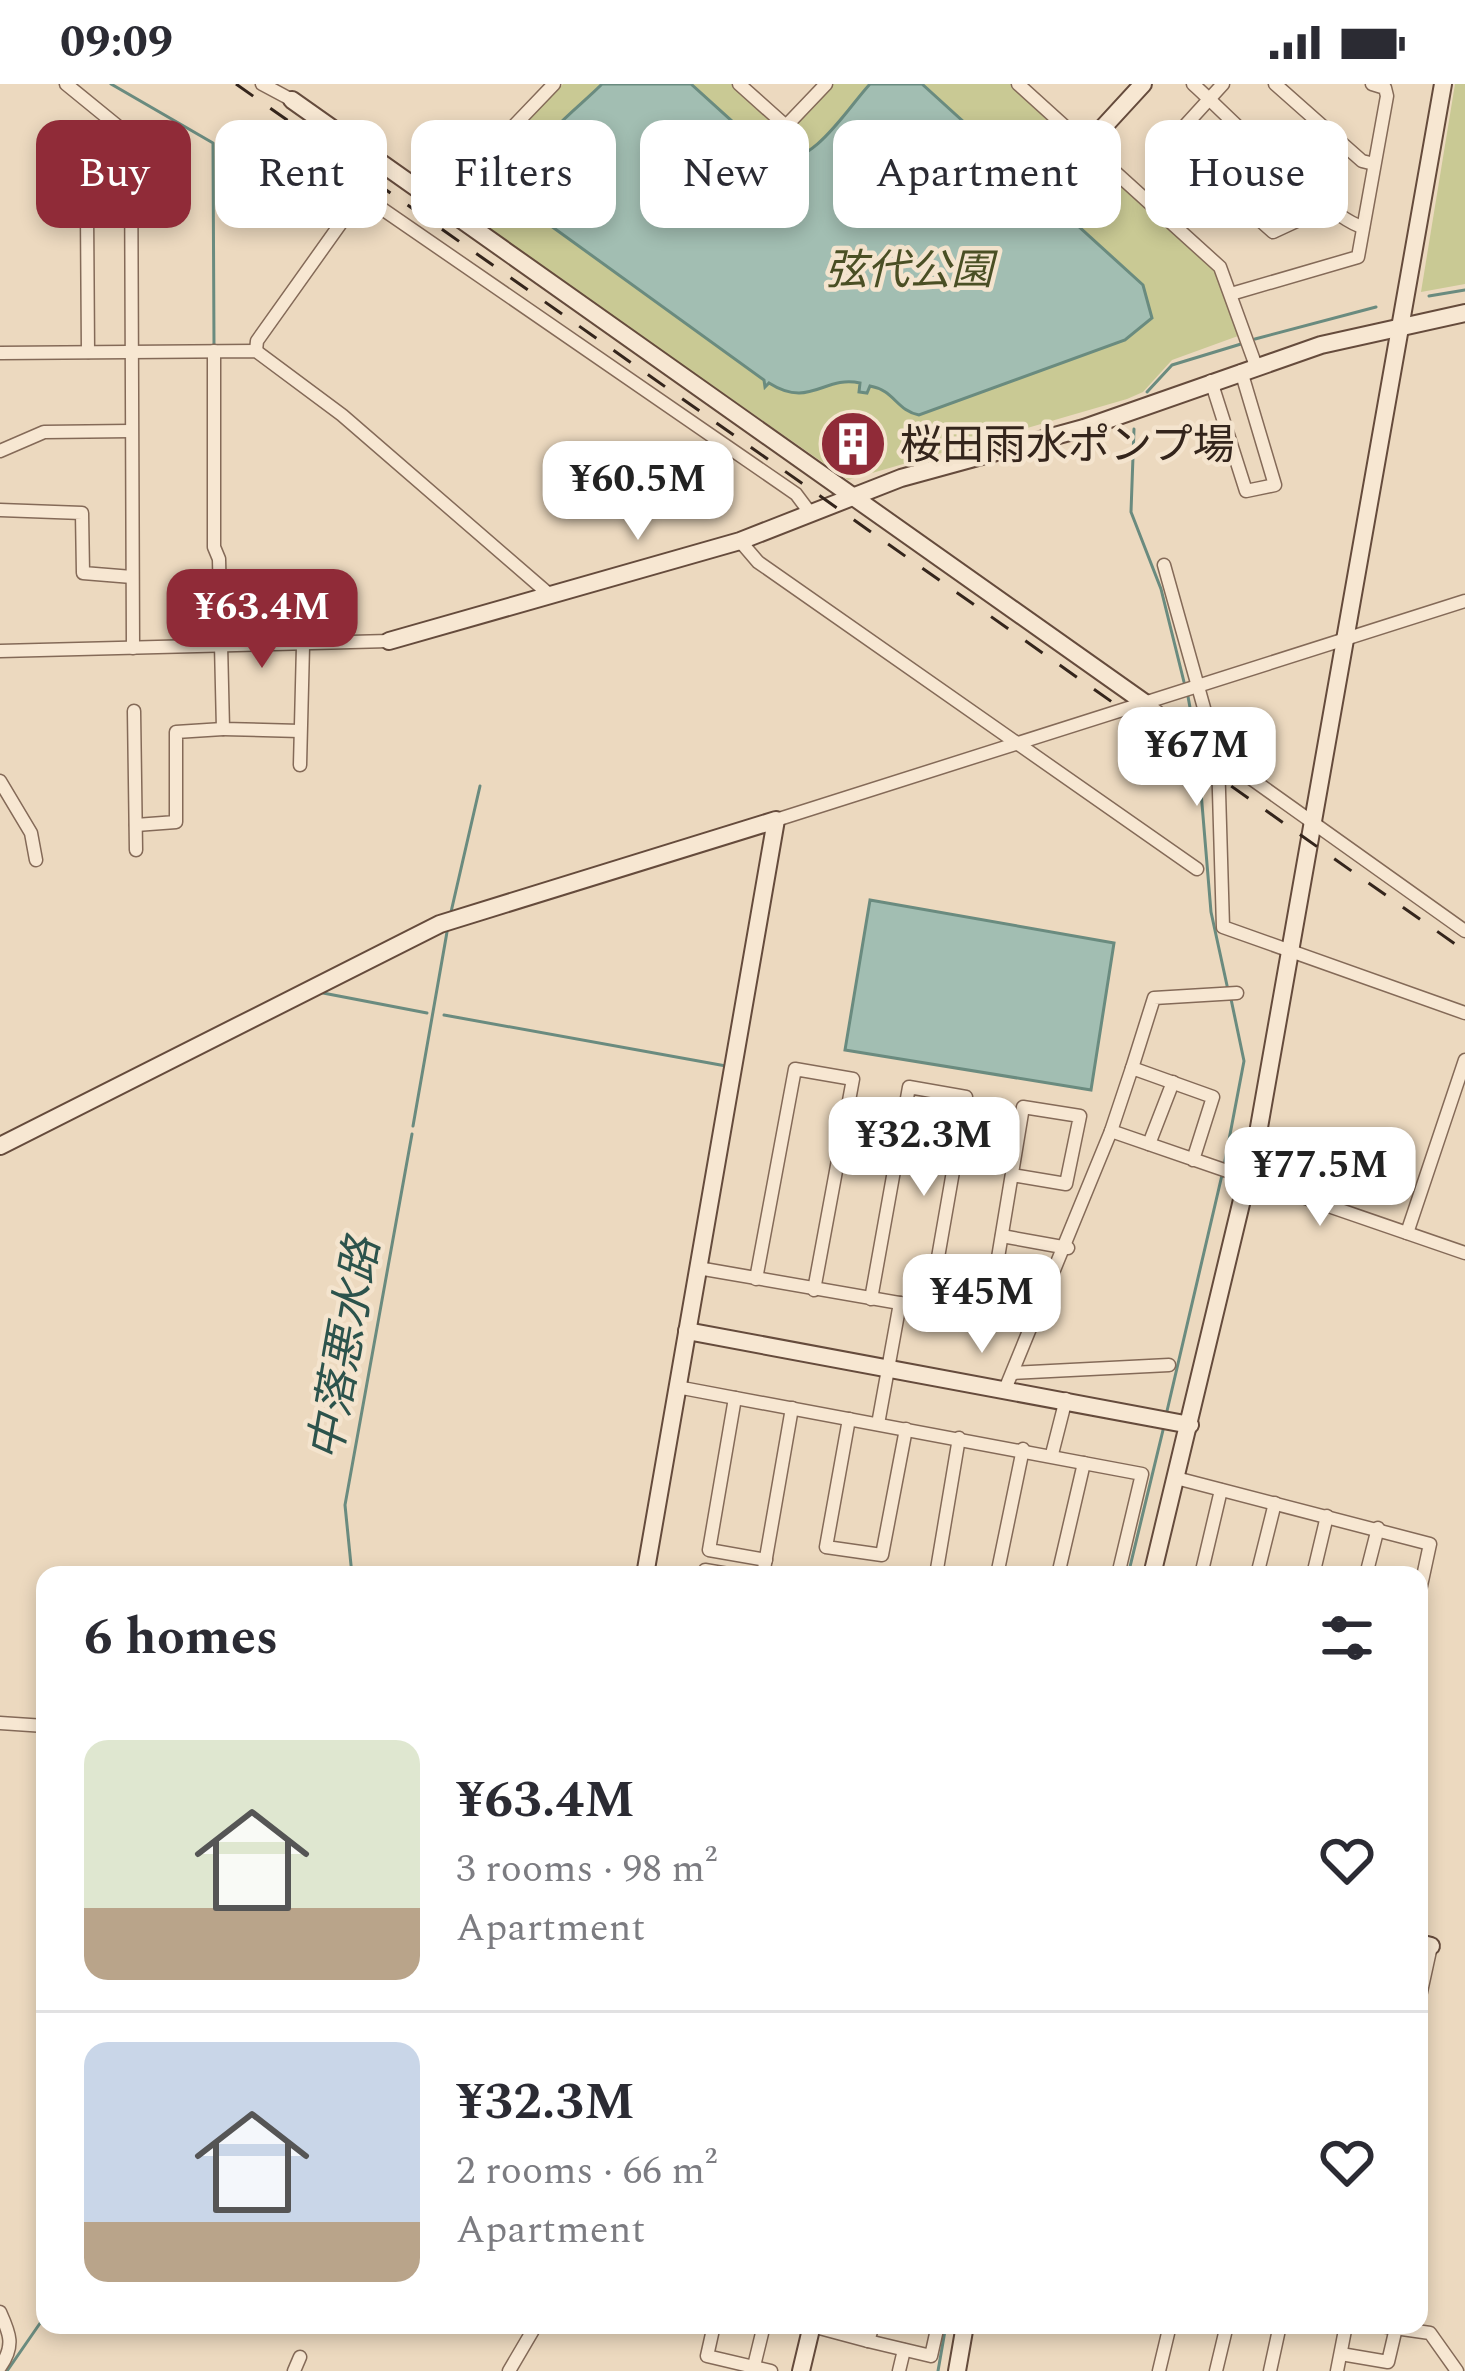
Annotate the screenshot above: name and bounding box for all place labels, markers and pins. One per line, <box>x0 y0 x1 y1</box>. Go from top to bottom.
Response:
building icon: 桜田雨水ポンプ場 <box>818 409 888 479</box>
place label: 桜田雨水ポンプ場 <box>900 415 1235 478</box>
pin: ¥60.5M <box>540 441 736 543</box>
pin: ¥63.4M <box>164 569 360 671</box>
pin: ¥67M <box>1126 707 1268 809</box>
pin: ¥32.3M <box>826 1097 1022 1199</box>
pin: ¥77.5M <box>1222 1127 1418 1229</box>
pin: ¥45M <box>911 1254 1053 1356</box>

